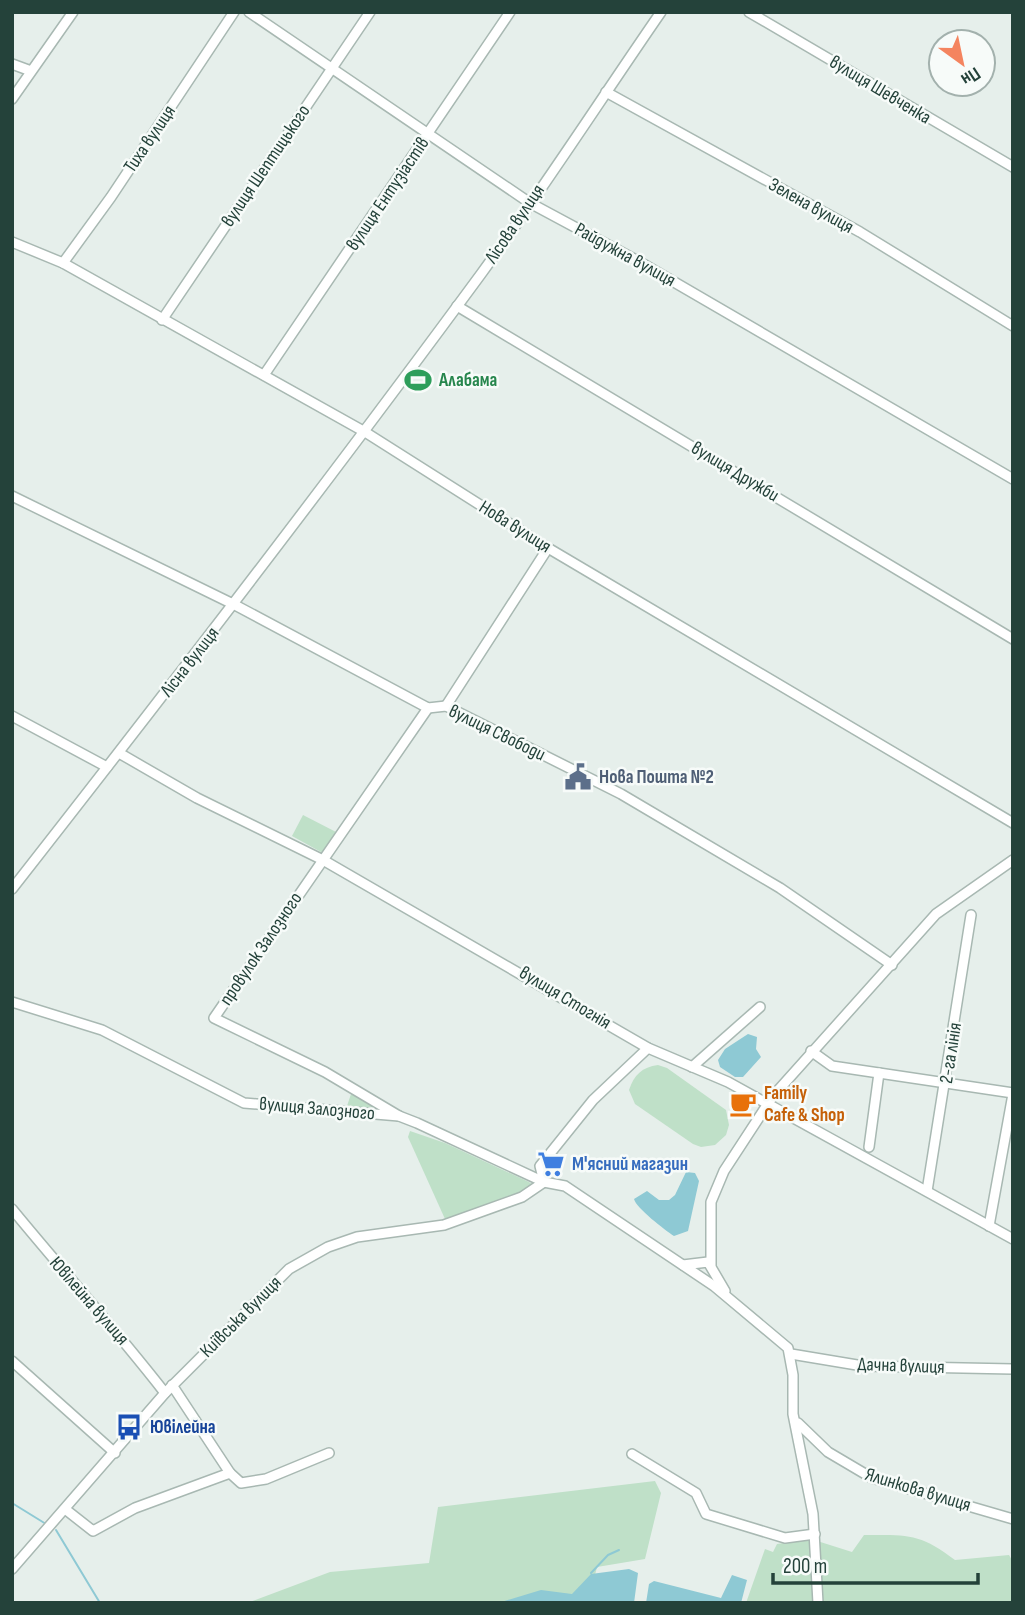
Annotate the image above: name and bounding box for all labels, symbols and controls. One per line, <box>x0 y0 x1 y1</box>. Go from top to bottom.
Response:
north arrow <box>927 28 997 98</box>
street label: вулиця Шевченка <box>825 51 935 129</box>
text: Пн <box>956 61 984 91</box>
street label: Тиха вулиця <box>119 101 181 177</box>
street label: вулиця Шептицького <box>217 101 315 231</box>
street label: вулиця Ентузіастів <box>342 133 434 255</box>
street label: Зелена вулиця <box>764 173 858 239</box>
street label: Лісова вулиця <box>480 180 550 269</box>
street label: Райдужна вулиця <box>571 218 679 292</box>
sports icon: Алабама <box>403 365 433 395</box>
place label: Алабама <box>438 369 497 392</box>
street label: вулиця Дружби <box>687 437 783 507</box>
street label: Нова вулиця <box>475 496 555 558</box>
street label: Лісна вулиця <box>155 622 224 702</box>
street label: вулиця Свободи <box>445 700 549 766</box>
public building icon: Нова Пошта №2 <box>563 762 593 792</box>
place label: Нова Пошта №2 <box>599 766 714 789</box>
street label: провулок Залозного <box>215 888 307 1010</box>
street label: вулиця Стогнія <box>515 962 615 1034</box>
street label: 2-га лінія <box>935 1021 967 1085</box>
place label: Family Cafe & Shop <box>764 1082 845 1127</box>
cafe icon: Family Cafe & Shop <box>728 1089 758 1119</box>
street label: вулиця Залозного <box>258 1092 376 1126</box>
supermarket icon: М'ясний магазин <box>536 1149 566 1179</box>
place label: М'ясний магазин <box>572 1153 688 1176</box>
street label: Ювілейна вулиця <box>44 1252 134 1350</box>
street label: Київська вулиця <box>196 1272 286 1362</box>
street label: Дачна вулиця <box>857 1353 945 1379</box>
bus stop icon: Ювілейна <box>114 1412 144 1442</box>
place label: Ювілейна <box>150 1416 216 1439</box>
street label: Ялинкова вулиця <box>862 1463 974 1517</box>
scale bar <box>773 1542 978 1586</box>
text: 200 m <box>783 1554 827 1579</box>

